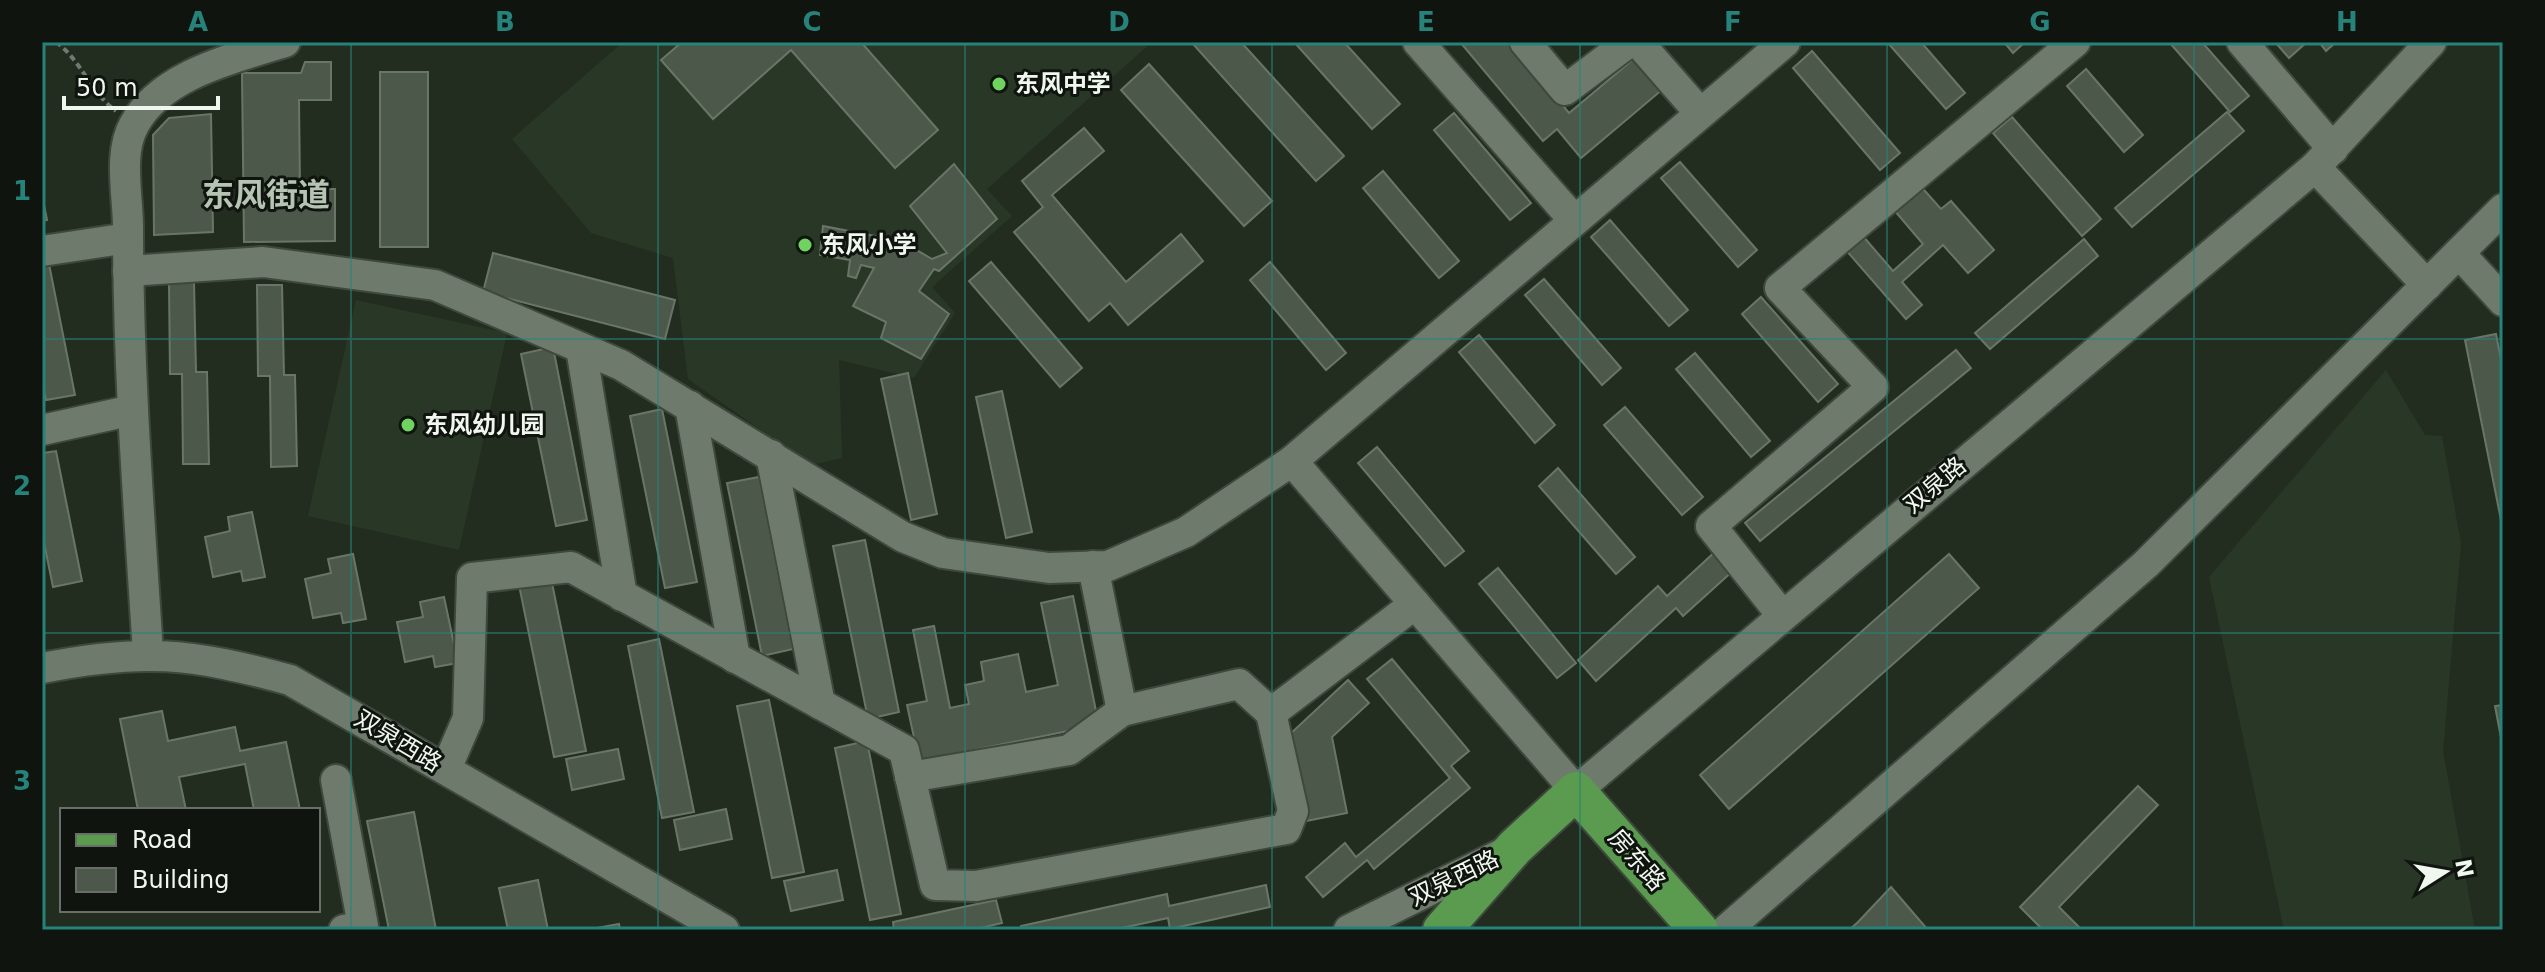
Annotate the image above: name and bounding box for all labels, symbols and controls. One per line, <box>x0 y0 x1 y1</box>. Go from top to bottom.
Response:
text: A <box>188 7 208 37</box>
text: B <box>495 7 515 37</box>
text: C <box>802 7 822 37</box>
text: D <box>1108 7 1130 37</box>
text: E <box>1417 7 1435 37</box>
text: F <box>1724 7 1742 37</box>
text: G <box>2029 7 2051 37</box>
text: H <box>2336 7 2358 37</box>
scale bar <box>64 60 218 110</box>
place label: 东风中学 <box>1015 70 1111 98</box>
text: 50 m <box>76 74 138 102</box>
marker: 东风中学 <box>990 75 1008 93</box>
text: 1 <box>13 176 31 206</box>
district label: 东风街道 <box>202 176 330 214</box>
place label: 东风小学 <box>821 231 917 259</box>
marker: 东风小学 <box>796 236 814 254</box>
place label: 东风幼儿园 <box>424 411 544 439</box>
marker: 东风幼儿园 <box>399 416 417 434</box>
street label: 双泉路 <box>1898 451 1972 519</box>
text: 2 <box>13 471 31 501</box>
street label: 双泉西路 <box>350 704 446 778</box>
text: 3 <box>13 766 31 796</box>
legend <box>60 808 320 912</box>
street label: 房东路 <box>1603 824 1671 896</box>
text: Road <box>132 826 192 854</box>
north arrow <box>2405 832 2485 912</box>
street label: 双泉西路 <box>1405 844 1503 912</box>
text: N <box>2450 857 2478 880</box>
text: Building <box>132 866 229 894</box>

